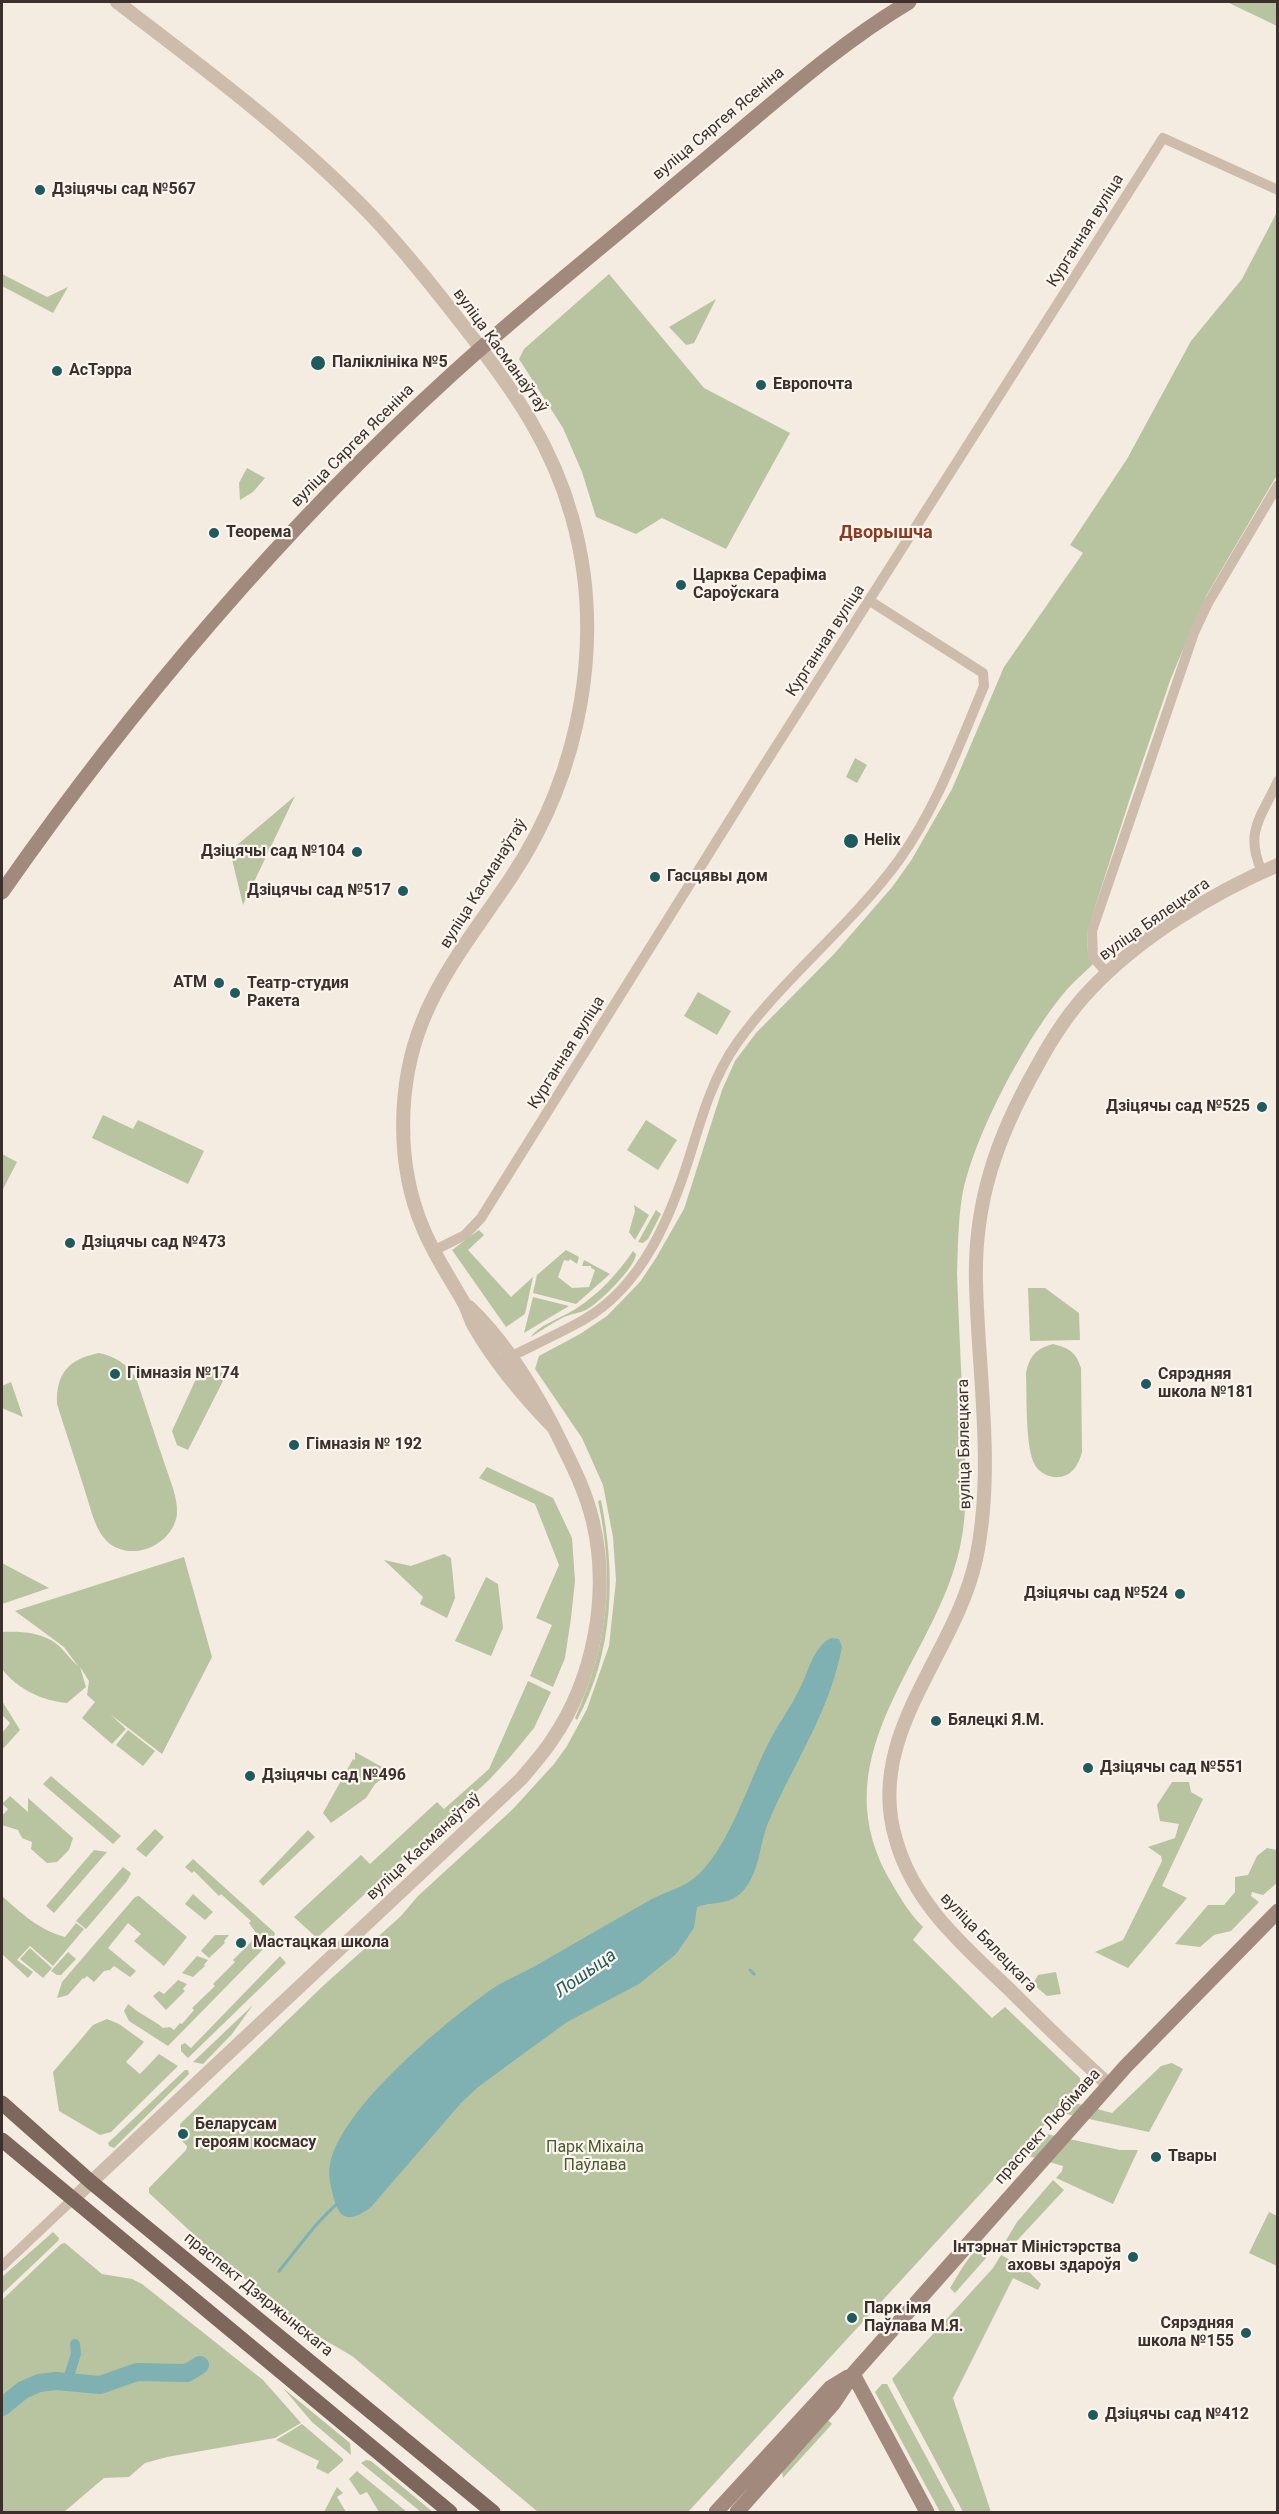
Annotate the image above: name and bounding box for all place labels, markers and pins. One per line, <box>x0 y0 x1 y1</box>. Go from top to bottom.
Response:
place label: Дзіцячы сад №567 <box>52 180 196 200</box>
marker: Дзіцячы сад №567 <box>33 183 47 197</box>
place label: Паліклініка №5 <box>332 353 448 373</box>
marker: Паліклініка №5 <box>309 354 327 372</box>
place label: АсТэрра <box>69 361 132 381</box>
marker: АсТэрра <box>50 364 64 378</box>
place label: Европочта <box>773 375 853 395</box>
marker: Европочта <box>754 378 768 392</box>
place label: Теорема <box>226 523 291 543</box>
marker: Теорема <box>207 526 221 540</box>
place label: Царква Серафіма Сароўскага <box>693 566 827 604</box>
marker: Царква Серафіма Сароўскага <box>674 578 688 592</box>
place label: Helix <box>864 831 901 851</box>
marker: Helix <box>842 832 860 850</box>
place label: Дзіцячы сад №104 <box>201 842 345 862</box>
marker: Дзіцячы сад №104 <box>350 845 364 859</box>
place label: Гасцявы дом <box>667 867 768 887</box>
marker: Гасцявы дом <box>648 870 662 884</box>
place label: Дзіцячы сад №517 <box>247 881 391 901</box>
marker: Дзіцячы сад №517 <box>396 884 410 898</box>
place label: АТМ <box>173 973 207 993</box>
place label: Театр-студия Ракета <box>247 974 349 1012</box>
marker: АТМ <box>212 976 226 990</box>
marker: Театр-студия Ракета <box>228 986 242 1000</box>
place label: Дзіцячы сад №525 <box>1106 1097 1250 1117</box>
marker: Дзіцячы сад №525 <box>1255 1100 1269 1114</box>
place label: Дзіцячы сад №473 <box>82 1233 226 1253</box>
marker: Дзіцячы сад №473 <box>63 1236 77 1250</box>
place label: Гімназія №174 <box>127 1364 239 1384</box>
place label: Сярэдняя школа №181 <box>1158 1365 1254 1403</box>
marker: Гімназія №174 <box>108 1367 122 1381</box>
marker: Сярэдняя школа №181 <box>1139 1377 1153 1391</box>
place label: Гімназія № 192 <box>306 1435 422 1455</box>
marker: Гімназія № 192 <box>287 1438 301 1452</box>
place label: Дзіцячы сад №524 <box>1024 1584 1168 1604</box>
marker: Дзіцячы сад №524 <box>1173 1587 1187 1601</box>
place label: Бялецкі Я.М. <box>948 1711 1044 1731</box>
marker: Бялецкі Я.М. <box>929 1714 943 1728</box>
place label: Дзіцячы сад №551 <box>1100 1758 1244 1778</box>
marker: Дзіцячы сад №551 <box>1081 1761 1095 1775</box>
place label: Дзіцячы сад №496 <box>262 1766 406 1786</box>
marker: Дзіцячы сад №496 <box>243 1769 257 1783</box>
place label: Мастацкая школа <box>253 1933 389 1953</box>
marker: Мастацкая школа <box>234 1936 248 1950</box>
place label: Беларусам героям космасу <box>195 2115 316 2153</box>
marker: Беларусам героям космасу <box>176 2127 190 2141</box>
place label: Твары <box>1168 2147 1217 2167</box>
marker: Твары <box>1149 2150 1163 2164</box>
place label: Інтэрнат Міністэрства аховы здароўя <box>953 2238 1121 2276</box>
marker: Інтэрнат Міністэрства аховы здароўя <box>1126 2250 1140 2264</box>
place label: Парк імя Паўлава М.Я. <box>864 2299 963 2337</box>
marker: Парк імя Паўлава М.Я. <box>845 2311 859 2325</box>
place label: Сярэдняя школа №155 <box>1138 2314 1234 2352</box>
marker: Сярэдняя школа №155 <box>1239 2326 1253 2340</box>
place label: Дзіцячы сад №412 <box>1105 2405 1249 2425</box>
marker: Дзіцячы сад №412 <box>1086 2408 1100 2422</box>

